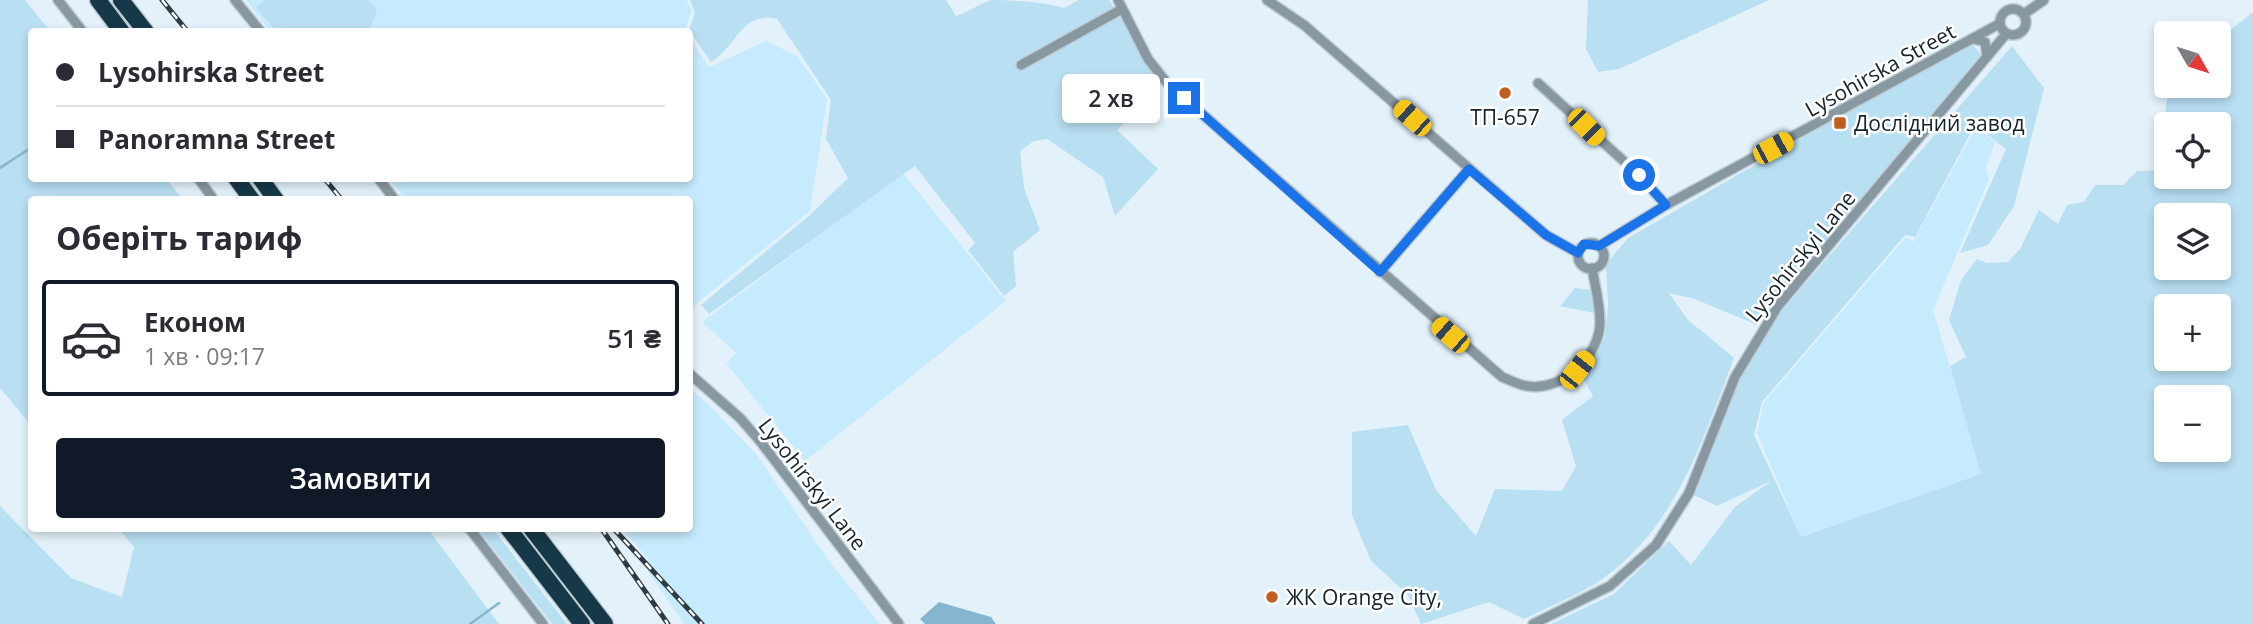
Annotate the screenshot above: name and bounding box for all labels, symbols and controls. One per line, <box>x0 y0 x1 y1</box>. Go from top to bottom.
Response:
street label: Lysohirska Street <box>1800 17 1960 123</box>
north arrow <box>2154 21 2231 98</box>
map controls <box>2154 21 2231 462</box>
text: Lysohirska Street <box>98 54 324 90</box>
callout: 2 хв <box>1062 74 1160 122</box>
text: 2 хв <box>1088 82 1134 114</box>
route end <box>1168 82 1200 114</box>
marker: ТП-657 <box>1497 85 1513 101</box>
car <box>1390 96 1435 140</box>
place label: ТП-657 <box>1470 103 1540 131</box>
car <box>1564 105 1609 149</box>
place label: Дослідний завод <box>1854 109 2024 137</box>
button: locate <box>2154 112 2231 189</box>
marker: Дослідний завод <box>1832 115 1848 131</box>
text: Panoramna Street <box>98 121 335 157</box>
car <box>1750 129 1797 167</box>
route start <box>1623 159 1655 191</box>
street label: Lysohirskyi Lane <box>1739 185 1861 327</box>
button: layers <box>2154 203 2231 280</box>
text: Оберіть тариф <box>56 216 302 259</box>
button: + <box>2154 294 2231 371</box>
text: Економ <box>144 304 246 340</box>
icon: car <box>60 307 123 370</box>
car <box>1428 313 1473 357</box>
text: 51 ₴ <box>607 320 661 356</box>
text: 1 хв · 09:17 <box>144 340 265 372</box>
car <box>1556 347 1599 393</box>
button: − <box>2154 385 2231 462</box>
street label: Lysohirskyi Lane <box>753 412 873 556</box>
button: Замовити <box>56 438 665 518</box>
place label: ЖК Orange City, <box>1286 583 1442 611</box>
marker: ЖК Orange City, <box>1264 589 1280 605</box>

